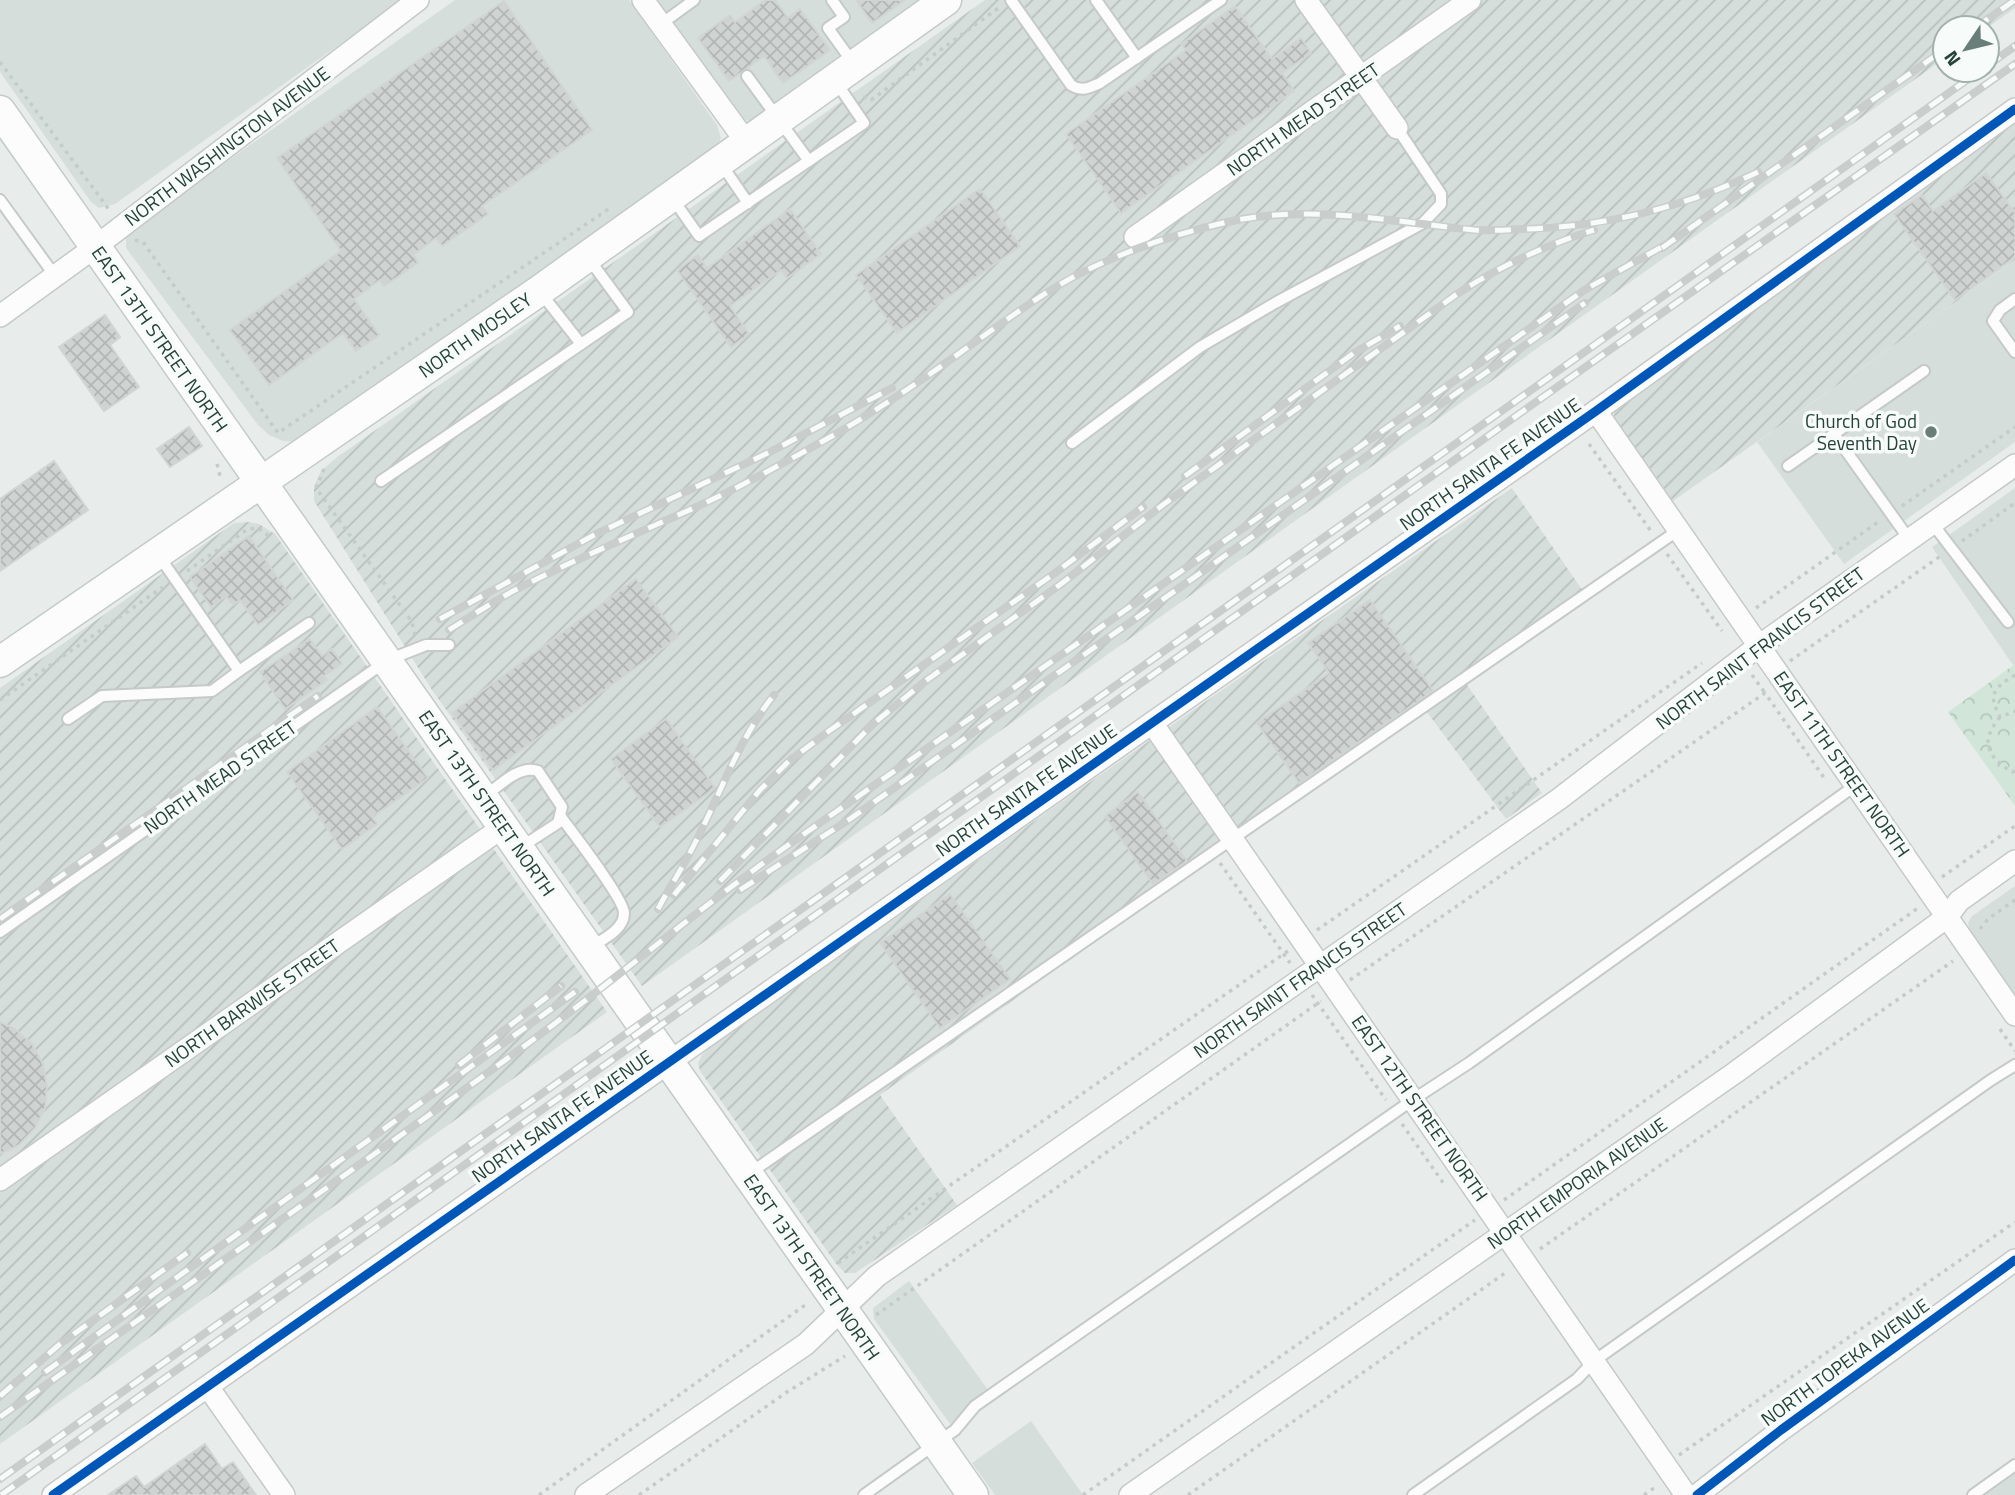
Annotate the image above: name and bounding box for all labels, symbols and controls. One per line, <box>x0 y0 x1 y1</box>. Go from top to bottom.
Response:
north arrow <box>1931 14 2001 84</box>
text: N <box>1936 45 1967 73</box>
street label: NORTH MEAD STREET <box>1220 55 1385 182</box>
street label: NORTH WASHINGTON AVENUE <box>118 58 336 233</box>
street label: EAST 13TH STREET NORTH <box>85 240 236 438</box>
street label: NORTH MOSLEY <box>412 284 538 384</box>
street label: NORTH SANTA FE AVENUE <box>1393 390 1586 537</box>
place label: Church of God Seventh Day <box>1805 406 1917 457</box>
marker: Church of God Seventh Day <box>1923 424 1939 440</box>
street label: NORTH SAINT FRANCIS STREET <box>1649 559 1870 736</box>
street label: EAST 11TH STREET NORTH <box>1767 665 1918 863</box>
street label: EAST 13TH STREET NORTH <box>412 704 563 902</box>
street label: NORTH MEAD STREET <box>137 713 302 840</box>
street label: NORTH SANTA FE AVENUE <box>929 716 1122 863</box>
street label: NORTH SAINT FRANCIS STREET <box>1187 895 1413 1065</box>
street label: NORTH BARWISE STREET <box>158 931 345 1074</box>
street label: EAST 12TH STREET NORTH <box>1345 1009 1496 1207</box>
street label: NORTH SANTA FE AVENUE <box>465 1042 658 1189</box>
street label: NORTH EMPORIA AVENUE <box>1481 1109 1673 1256</box>
street label: EAST 13TH STREET NORTH <box>737 1168 888 1366</box>
street label: NORTH TOPEKA AVENUE <box>1754 1290 1935 1433</box>

